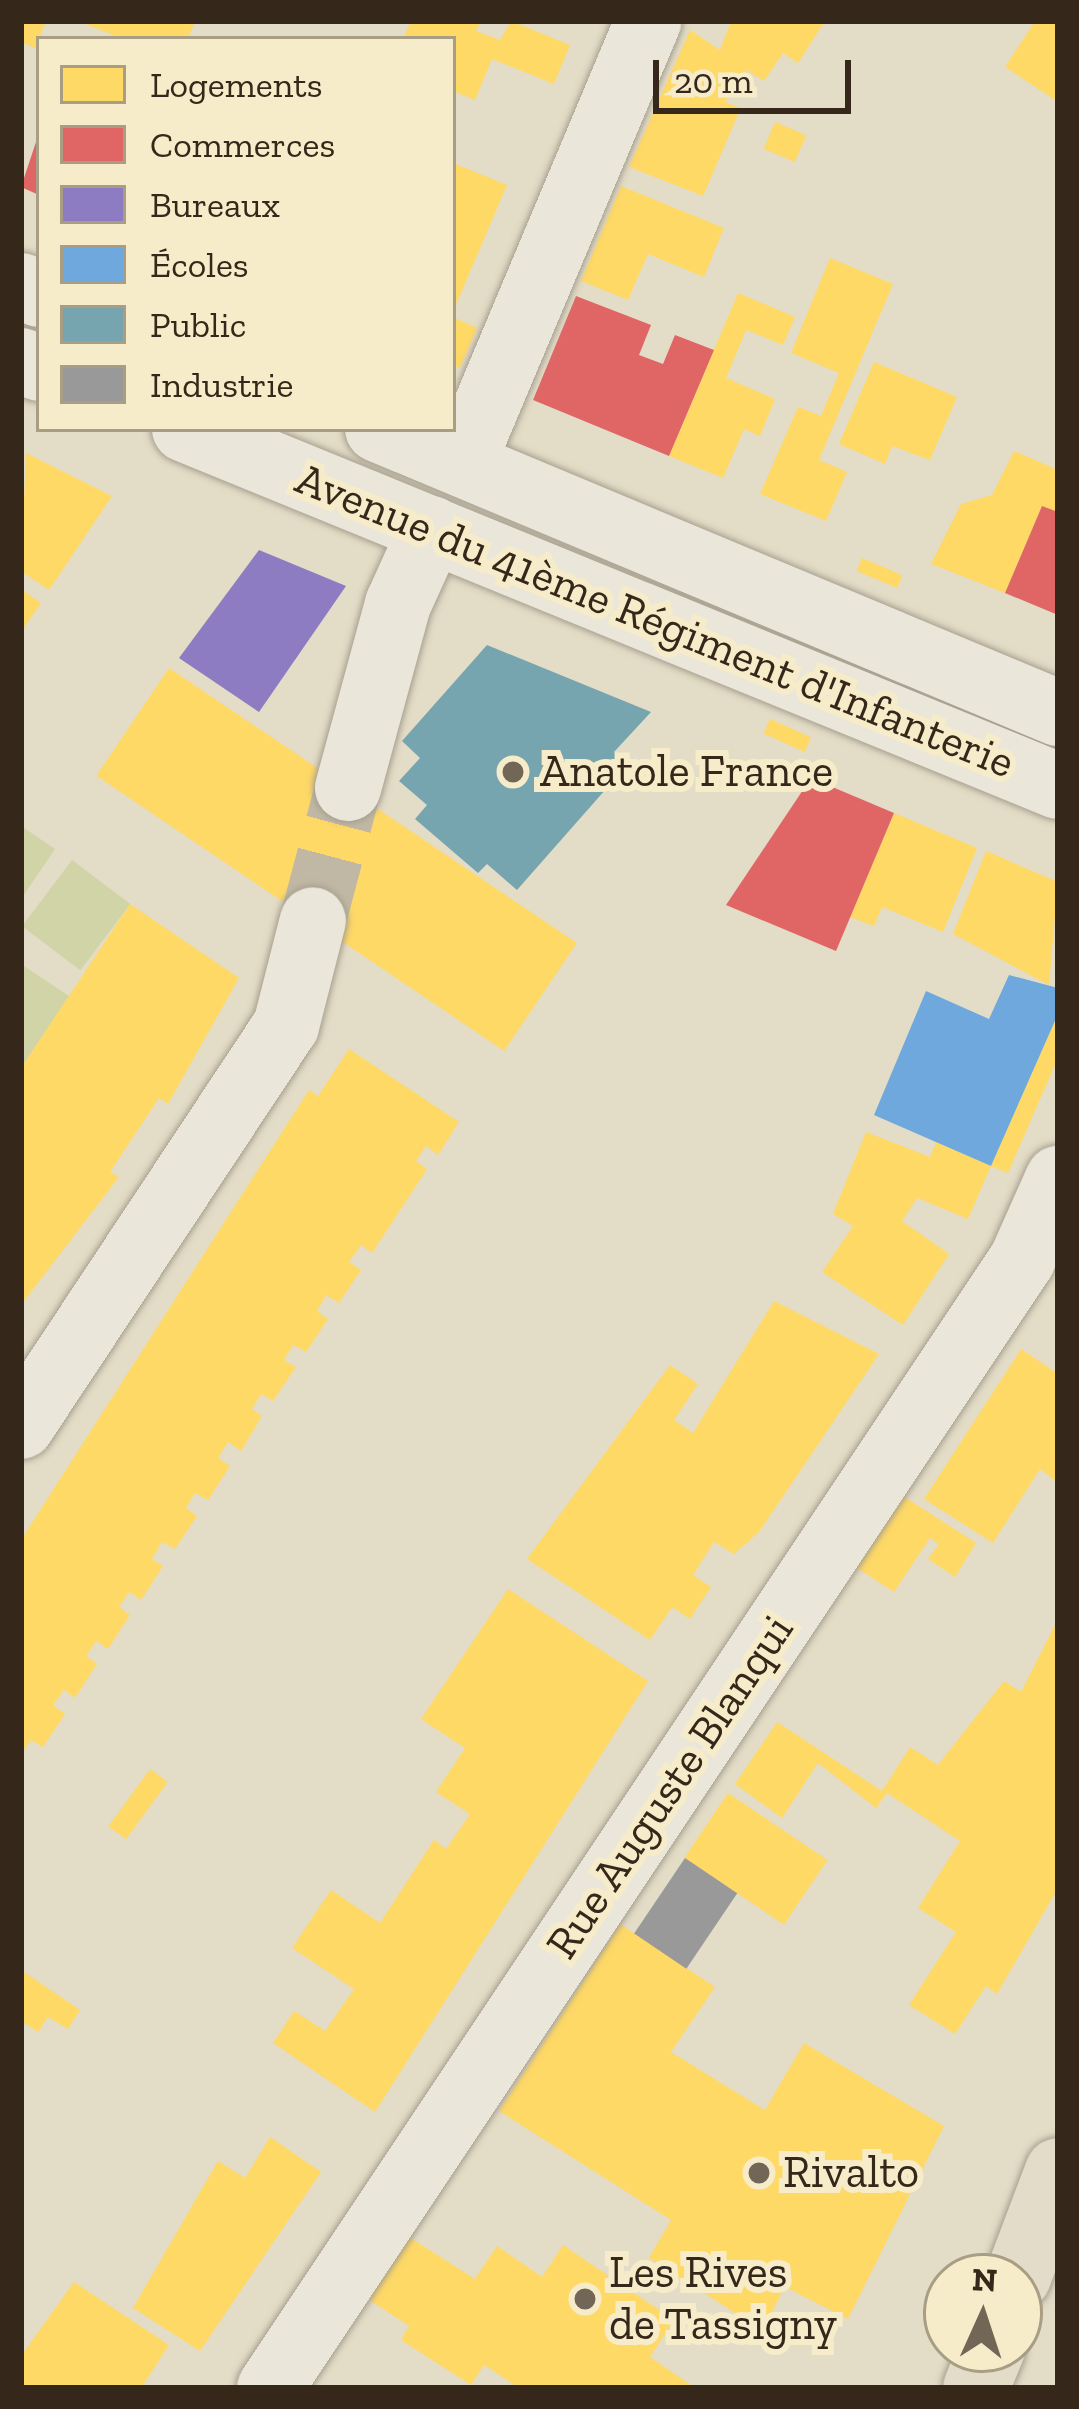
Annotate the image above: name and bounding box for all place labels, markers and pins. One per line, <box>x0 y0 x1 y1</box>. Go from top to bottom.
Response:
place label: Anatole France <box>540 745 833 799</box>
marker: Anatole France <box>497 756 529 788</box>
place label: Rivalto <box>783 2146 919 2200</box>
marker: Rivalto <box>746 2160 772 2186</box>
place label: Les Rives de Tassigny <box>609 2246 838 2352</box>
marker: Les Rives de Tassigny <box>572 2286 598 2312</box>

